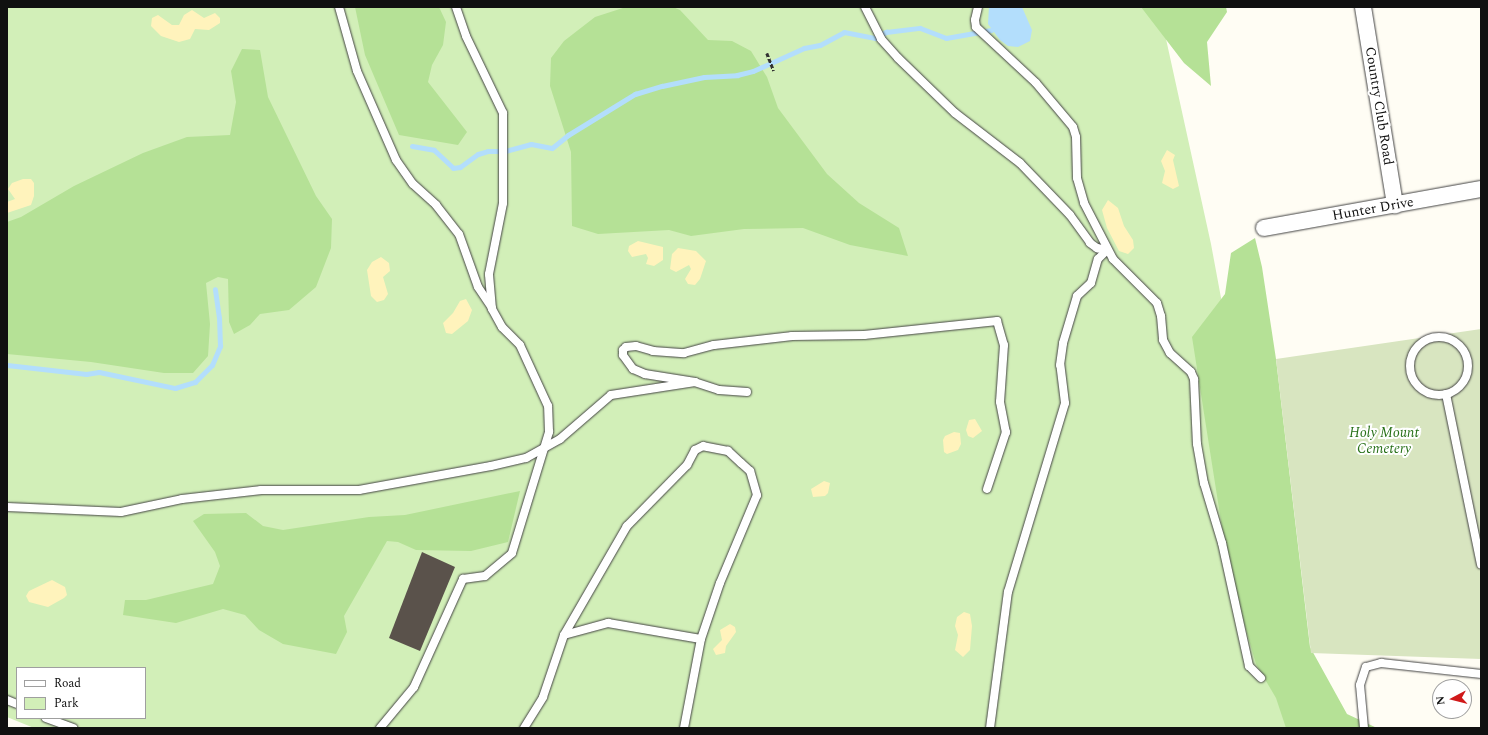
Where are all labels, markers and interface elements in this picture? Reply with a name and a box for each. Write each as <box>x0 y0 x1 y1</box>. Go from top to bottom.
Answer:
street label: Country Club Road <box>1361 46 1397 166</box>
street label: Hunter Drive <box>1331 194 1415 224</box>
park label: Holy Mount Cemetery <box>1349 425 1419 458</box>
legend <box>16 667 146 719</box>
text: Road <box>54 674 81 693</box>
north arrow <box>1432 679 1472 719</box>
text: Park <box>54 694 79 713</box>
text: N <box>1432 695 1450 706</box>

